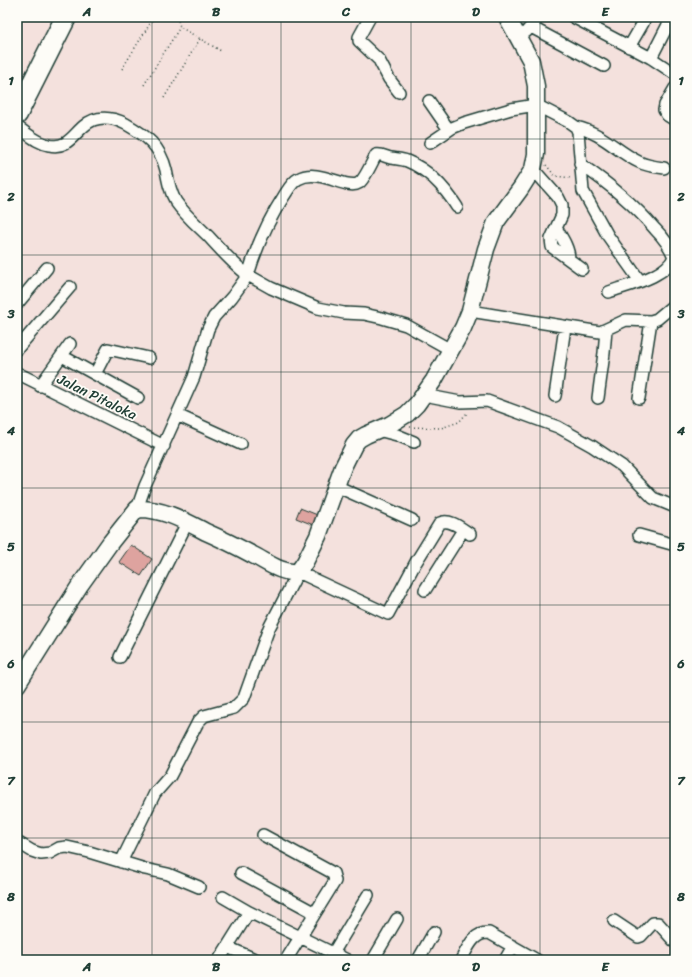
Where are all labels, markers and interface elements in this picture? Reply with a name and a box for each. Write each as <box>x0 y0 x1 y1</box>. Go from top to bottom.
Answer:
text: A <box>82 0 91 23</box>
text: B <box>212 0 221 23</box>
text: C <box>341 0 351 23</box>
text: D <box>472 0 480 23</box>
text: E <box>601 0 610 23</box>
text: 1 <box>8 69 14 92</box>
text: 1 <box>678 69 684 92</box>
text: 2 <box>6 185 15 208</box>
text: 2 <box>676 185 685 208</box>
text: 3 <box>6 302 15 325</box>
text: 3 <box>676 302 685 325</box>
street label: Jalan Pitaloka <box>52 366 141 427</box>
text: 4 <box>6 419 16 442</box>
text: 4 <box>676 419 686 442</box>
text: 5 <box>7 535 15 558</box>
text: 5 <box>677 535 685 558</box>
text: 6 <box>6 652 15 675</box>
text: 6 <box>676 652 685 675</box>
text: 7 <box>7 769 16 792</box>
text: 7 <box>677 769 686 792</box>
text: 8 <box>6 885 15 908</box>
text: 8 <box>676 885 685 908</box>
text: A <box>82 955 91 977</box>
text: B <box>212 955 221 977</box>
text: C <box>341 955 351 977</box>
text: D <box>472 955 480 977</box>
text: E <box>601 955 610 977</box>

